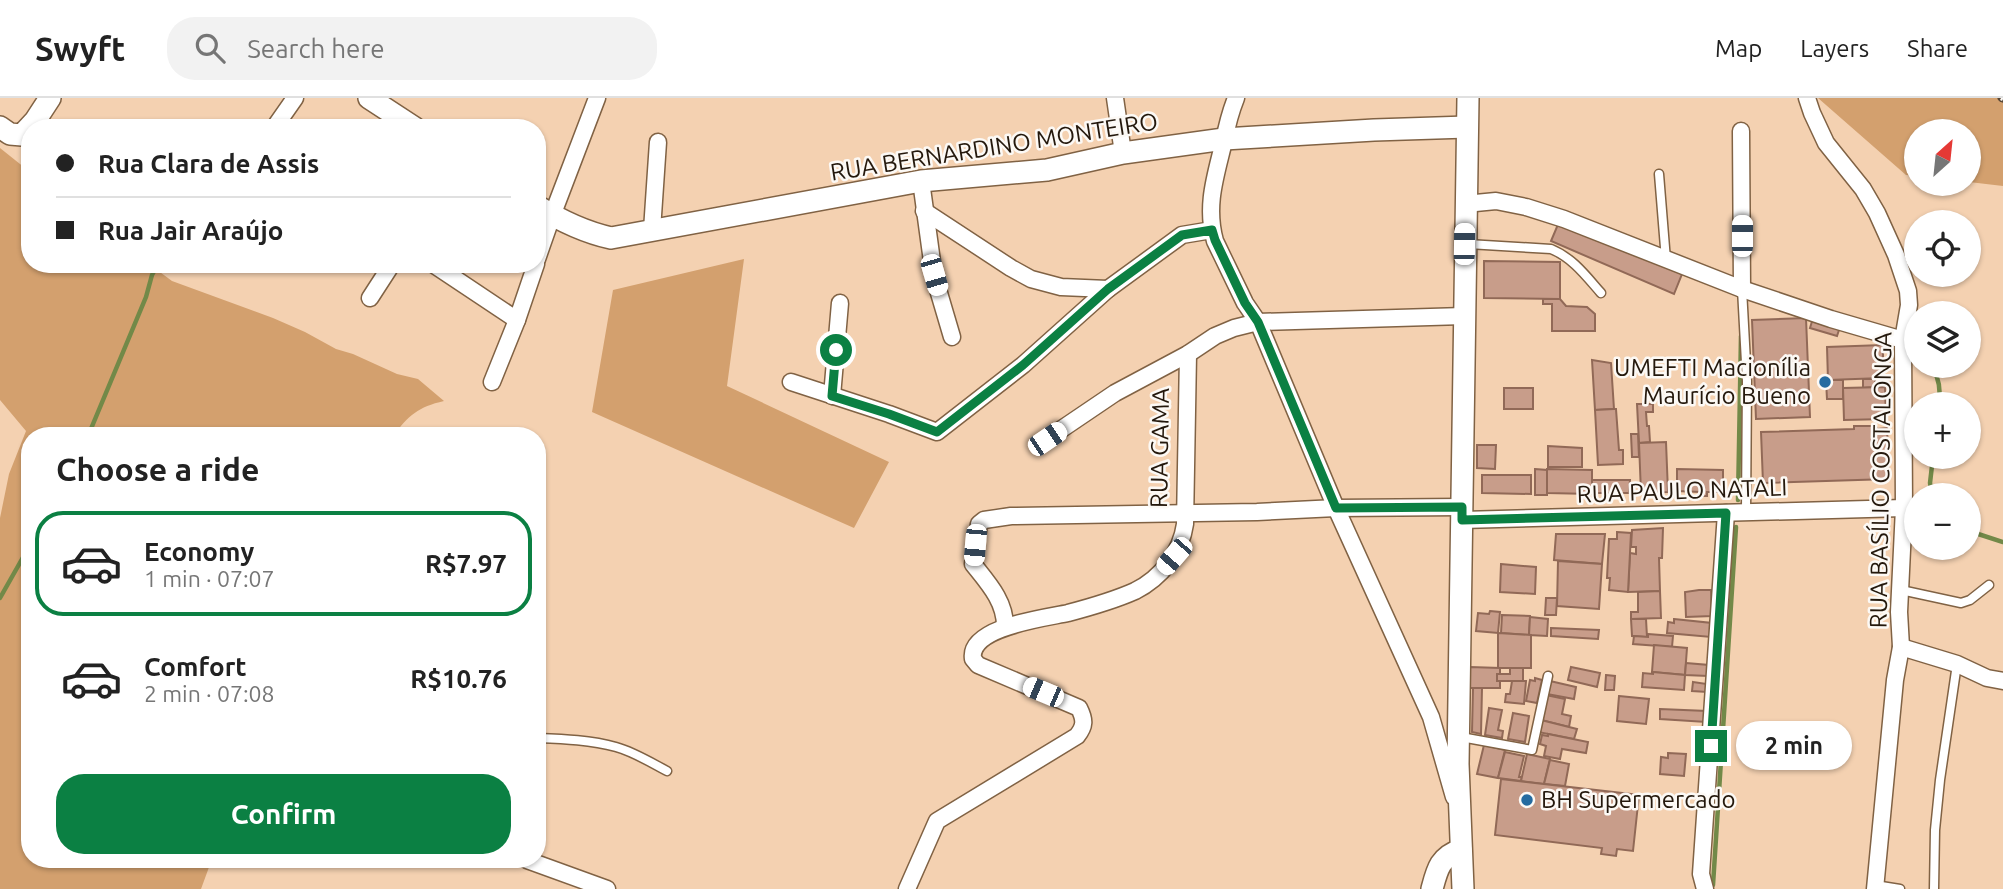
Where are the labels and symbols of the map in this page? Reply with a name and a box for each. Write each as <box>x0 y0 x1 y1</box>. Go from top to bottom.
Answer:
street label: RUA BERNARDINO MONTEIRO <box>828 107 1160 186</box>
north arrow <box>1904 119 1981 196</box>
car <box>1732 215 1753 257</box>
car <box>1454 223 1475 265</box>
car <box>919 252 950 298</box>
street label: RUA BASÍLIO COSTALONGA <box>1863 331 1897 629</box>
route start <box>820 334 852 366</box>
place label: UMEFTI Macionília Maurício Bueno <box>1614 354 1811 409</box>
marker: UMEFTI Macionília Maurício Bueno <box>1817 374 1833 390</box>
street label: RUA GAMA <box>1145 387 1174 508</box>
car <box>1024 419 1071 459</box>
street label: RUA PAULO NATALI <box>1576 473 1788 508</box>
car <box>963 523 988 567</box>
car <box>1153 533 1196 579</box>
car <box>1020 674 1067 710</box>
callout: 2 min <box>1736 722 1851 770</box>
route end <box>1695 730 1727 762</box>
place label: BH Supermercado <box>1541 786 1736 813</box>
marker: BH Supermercado <box>1519 792 1535 808</box>

